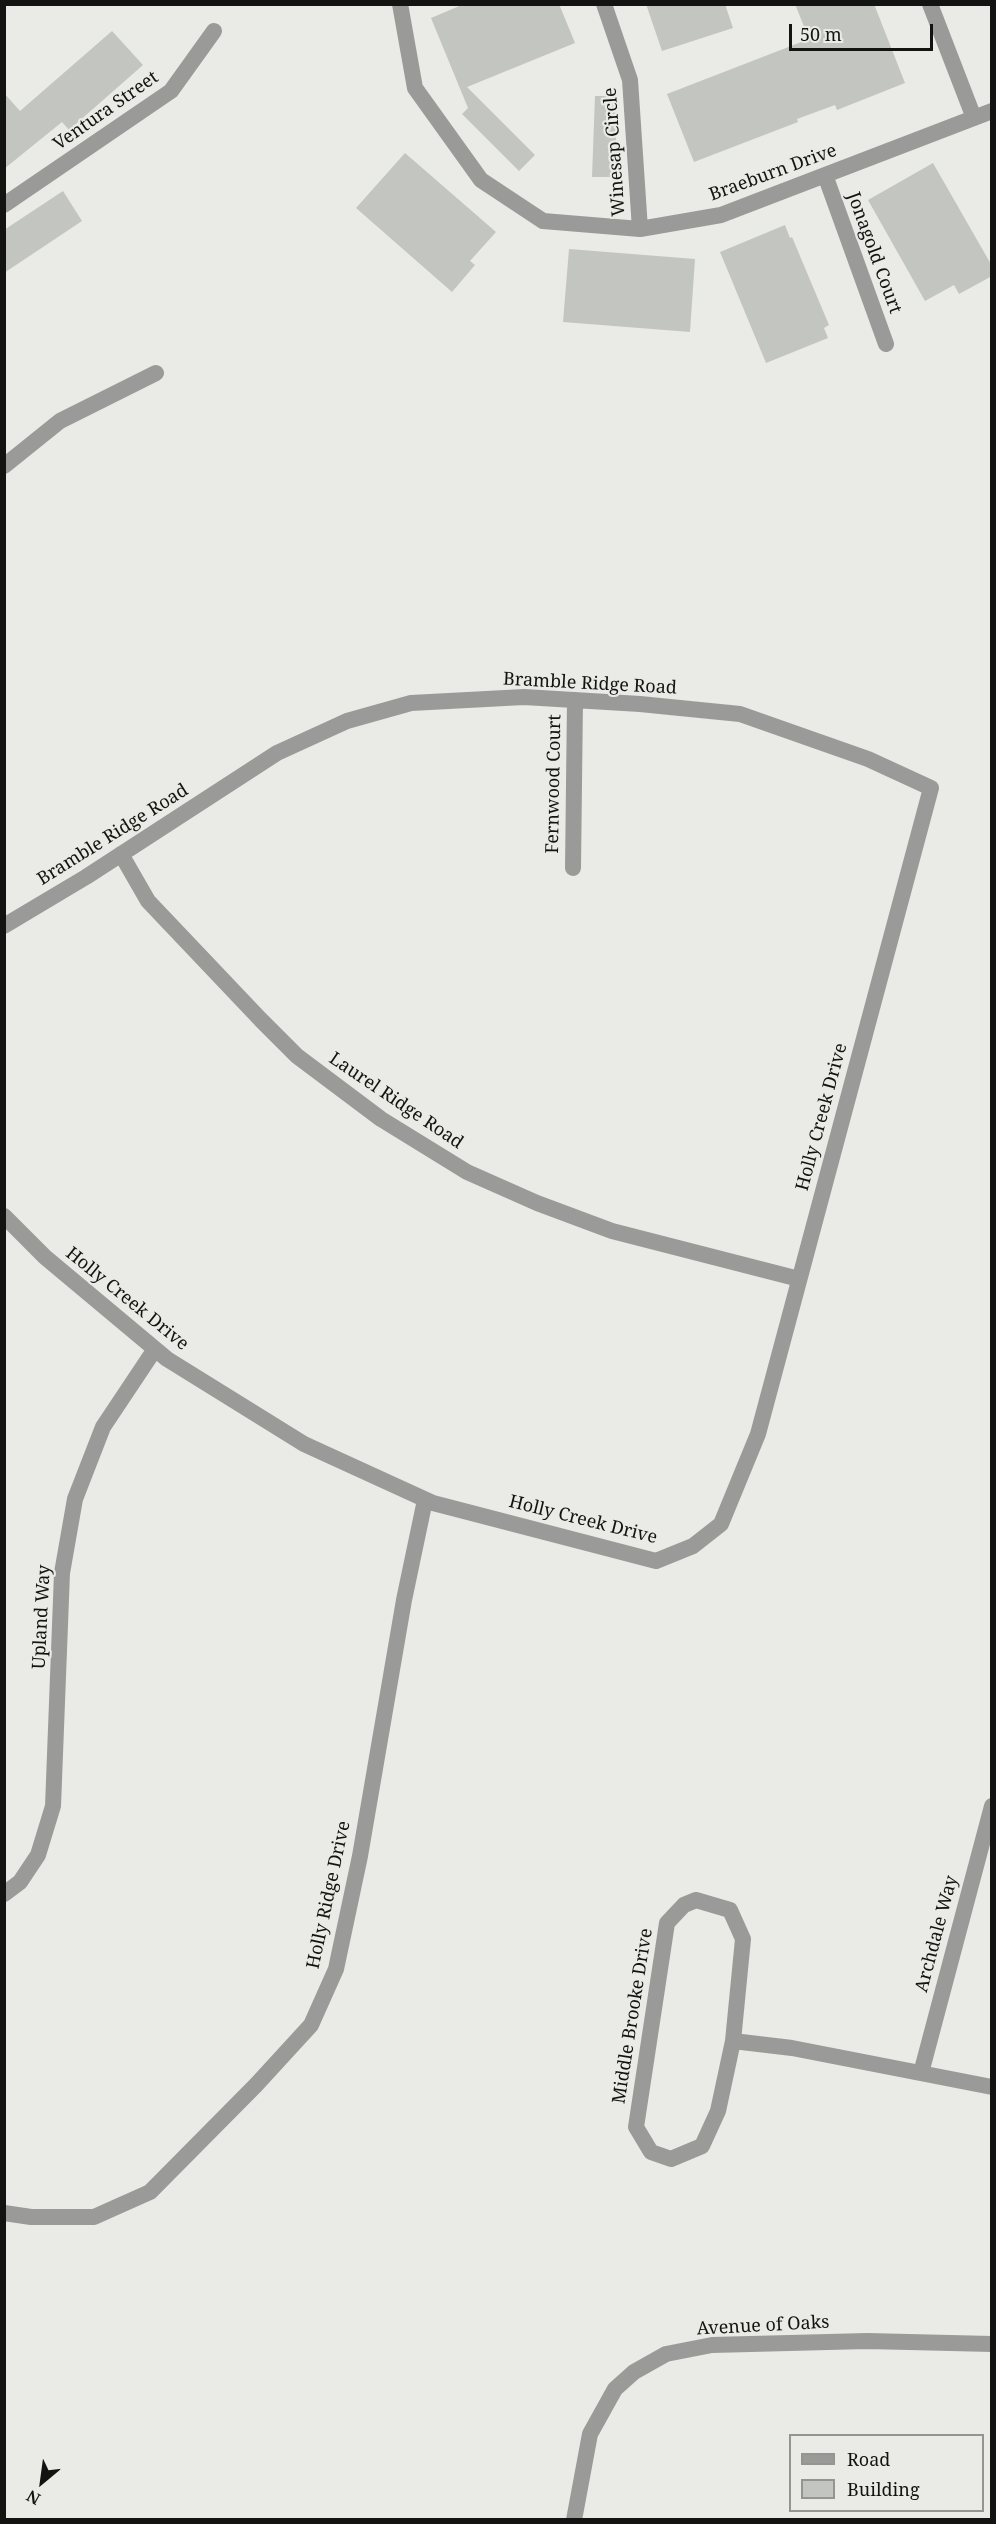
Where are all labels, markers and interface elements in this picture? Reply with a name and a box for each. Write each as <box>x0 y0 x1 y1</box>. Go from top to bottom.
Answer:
scale bar <box>792 12 936 50</box>
text: 50 m <box>800 22 842 46</box>
street label: Ventura Street <box>49 67 163 155</box>
street label: Winesap Circle <box>600 87 630 217</box>
street label: Braeburn Drive <box>706 140 840 206</box>
street label: Jonagold Court <box>842 189 906 317</box>
street label: Bramble Ridge Road <box>503 669 677 699</box>
street label: Fernwood Court <box>542 714 566 854</box>
street label: Bramble Ridge Road <box>34 780 192 890</box>
street label: Holly Creek Drive <box>792 1041 852 1193</box>
street label: Laurel Ridge Road <box>325 1048 467 1154</box>
street label: Holly Creek Drive <box>61 1243 193 1355</box>
street label: Holly Creek Drive <box>507 1491 659 1549</box>
street label: Upland Way <box>28 1564 56 1670</box>
street label: Holly Ridge Drive <box>303 1819 355 1971</box>
street label: Archdale Way <box>911 1873 963 1995</box>
street label: Middle Brooke Drive <box>608 1927 658 2105</box>
street label: Avenue of Oaks <box>696 2312 830 2340</box>
legend <box>789 2434 984 2512</box>
text: Road <box>847 2447 890 2471</box>
north arrow <box>12 2452 72 2512</box>
text: Building <box>847 2477 920 2501</box>
text: N <box>22 2485 44 2510</box>

